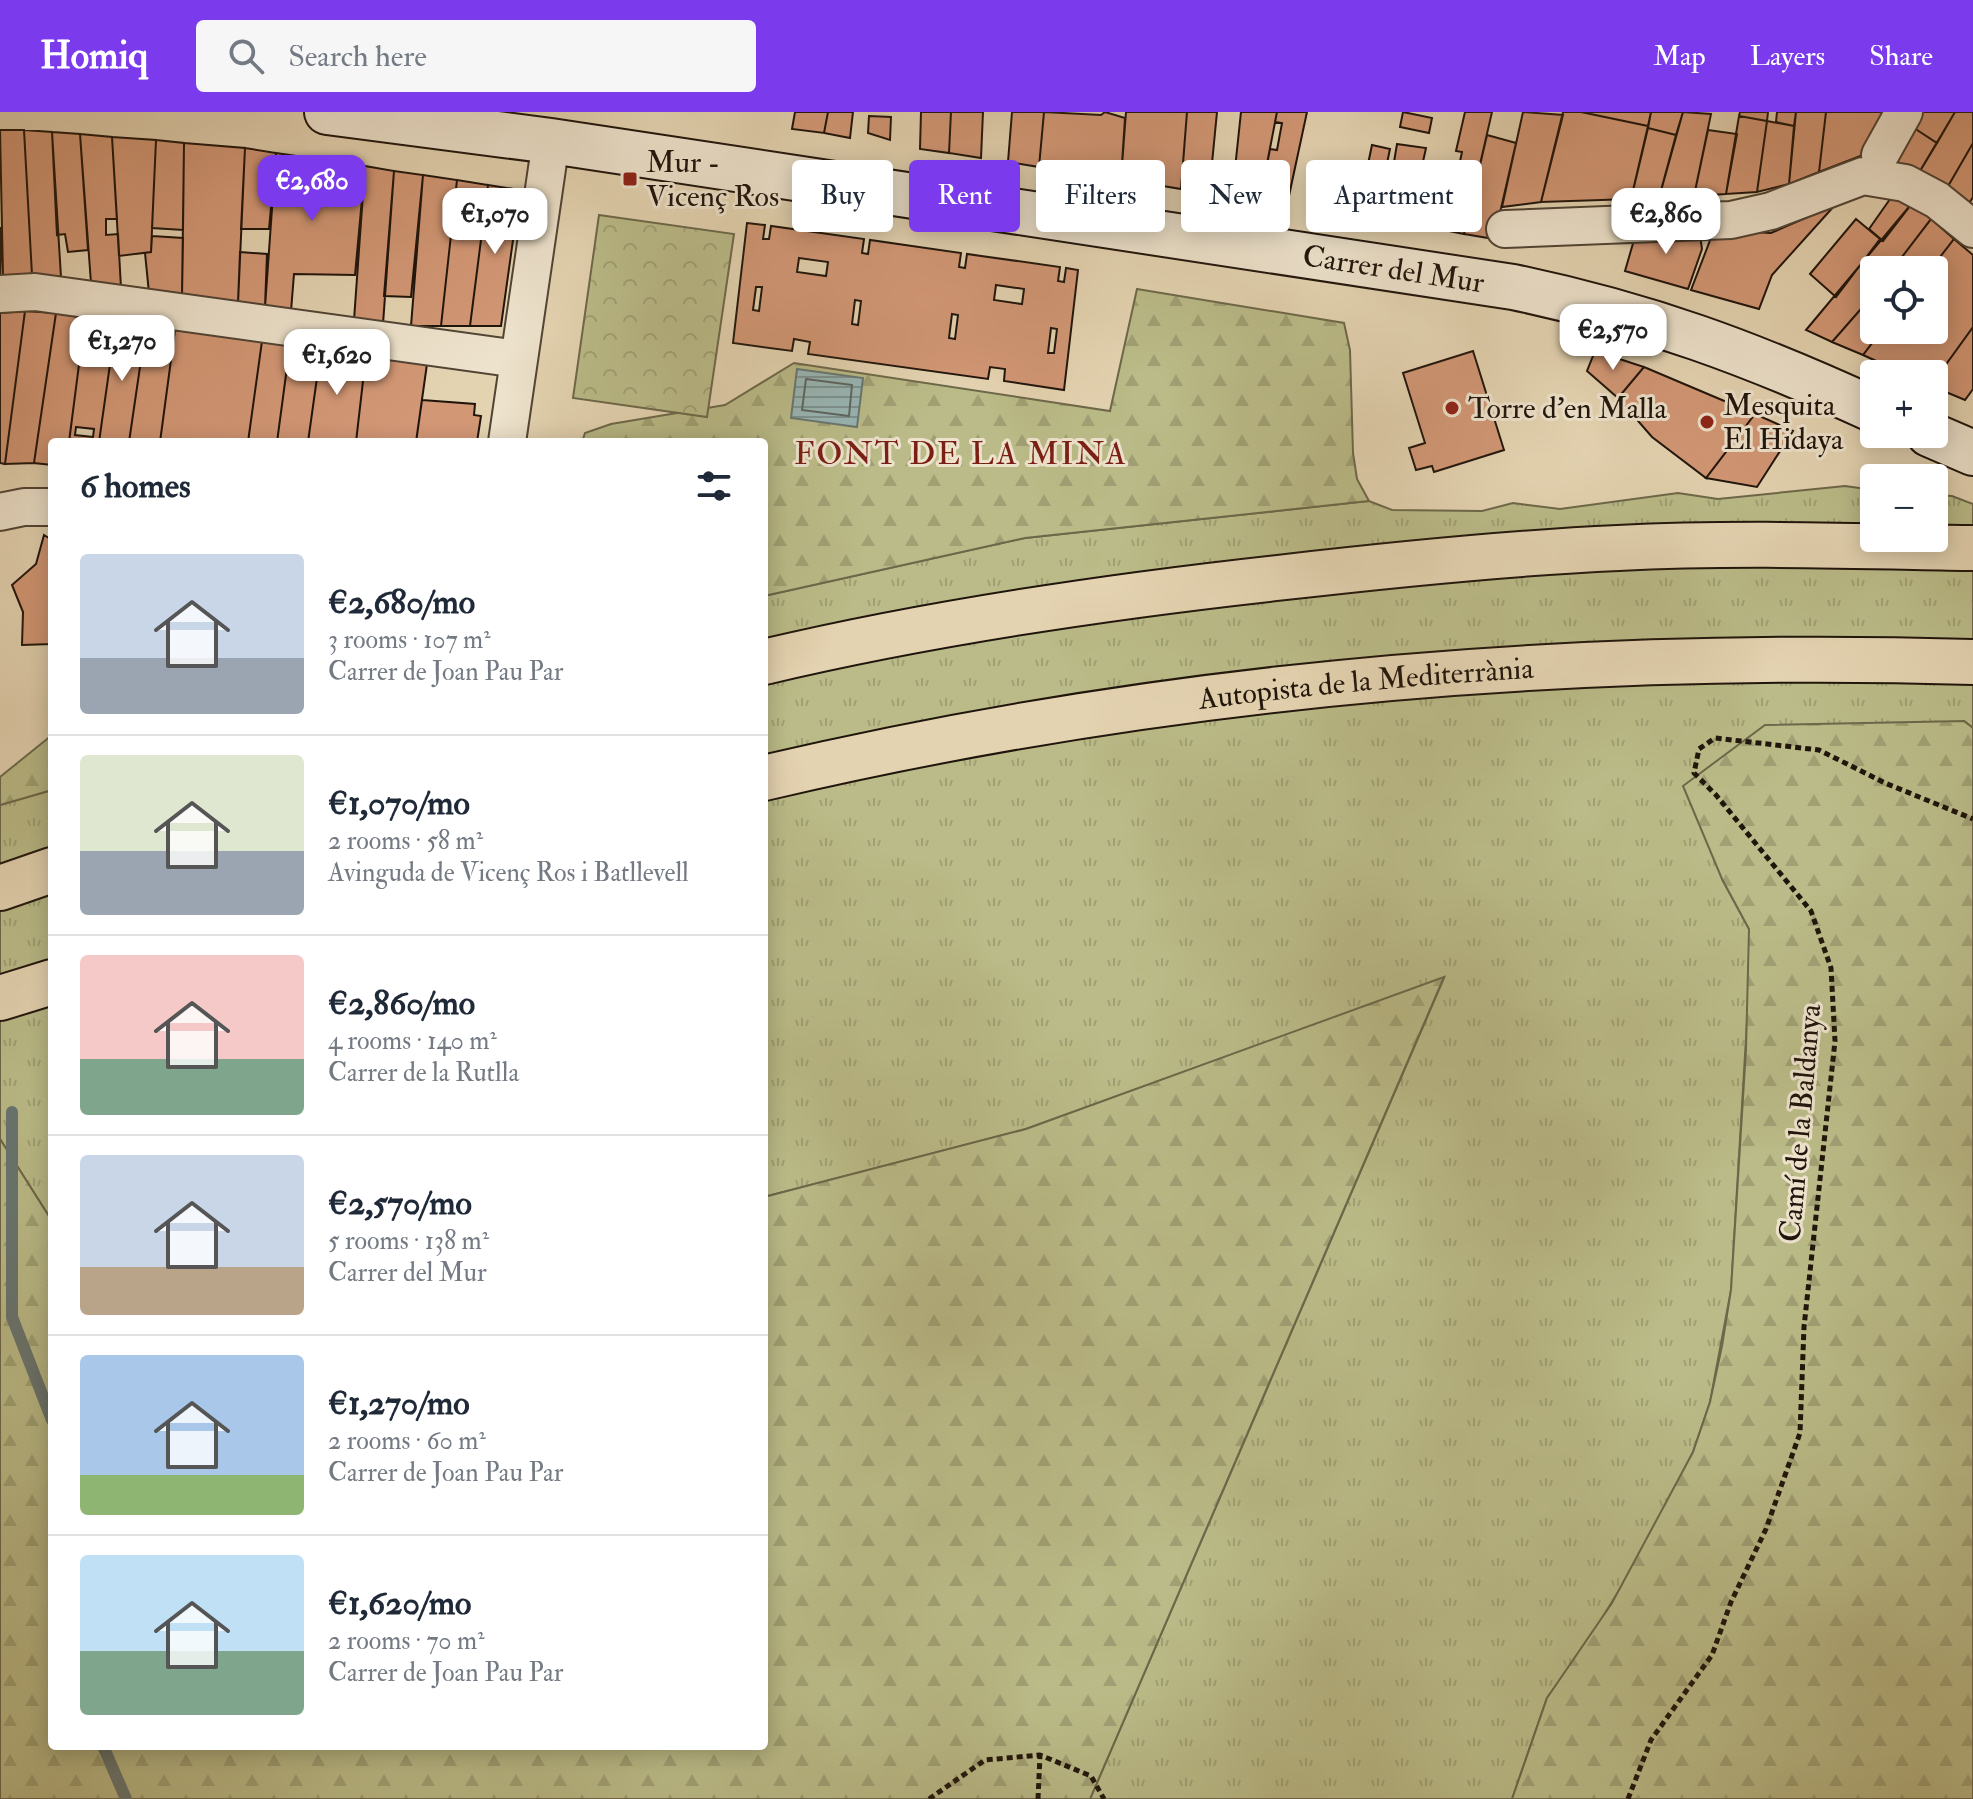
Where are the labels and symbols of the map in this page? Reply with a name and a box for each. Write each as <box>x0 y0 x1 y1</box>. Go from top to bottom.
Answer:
place label: Mur - Vicenç Ros <box>646 144 779 215</box>
pin: €2,680 <box>247 155 377 223</box>
marker: Mur - Vicenç Ros <box>621 170 639 188</box>
pin: €1,070 <box>430 188 560 256</box>
pin: €2,860 <box>1601 188 1731 256</box>
street label: Carrer del Mur <box>1300 237 1487 301</box>
pin: €2,570 <box>1548 304 1678 372</box>
pin: €1,270 <box>57 315 187 383</box>
pin: €1,620 <box>272 329 402 397</box>
place label: Mesquita El Hidaya <box>1723 387 1844 458</box>
place label: Torre d'en Malla <box>1468 390 1668 427</box>
marker: Torre d'en Malla <box>1443 399 1461 417</box>
marker: Mesquita El Hidaya <box>1698 413 1716 431</box>
district label: FONT DE LA MINA <box>794 434 1128 474</box>
street label: Autopista de la Mediterrània <box>1195 650 1535 718</box>
street label: Camí de la Baldanya <box>1772 1002 1829 1244</box>

